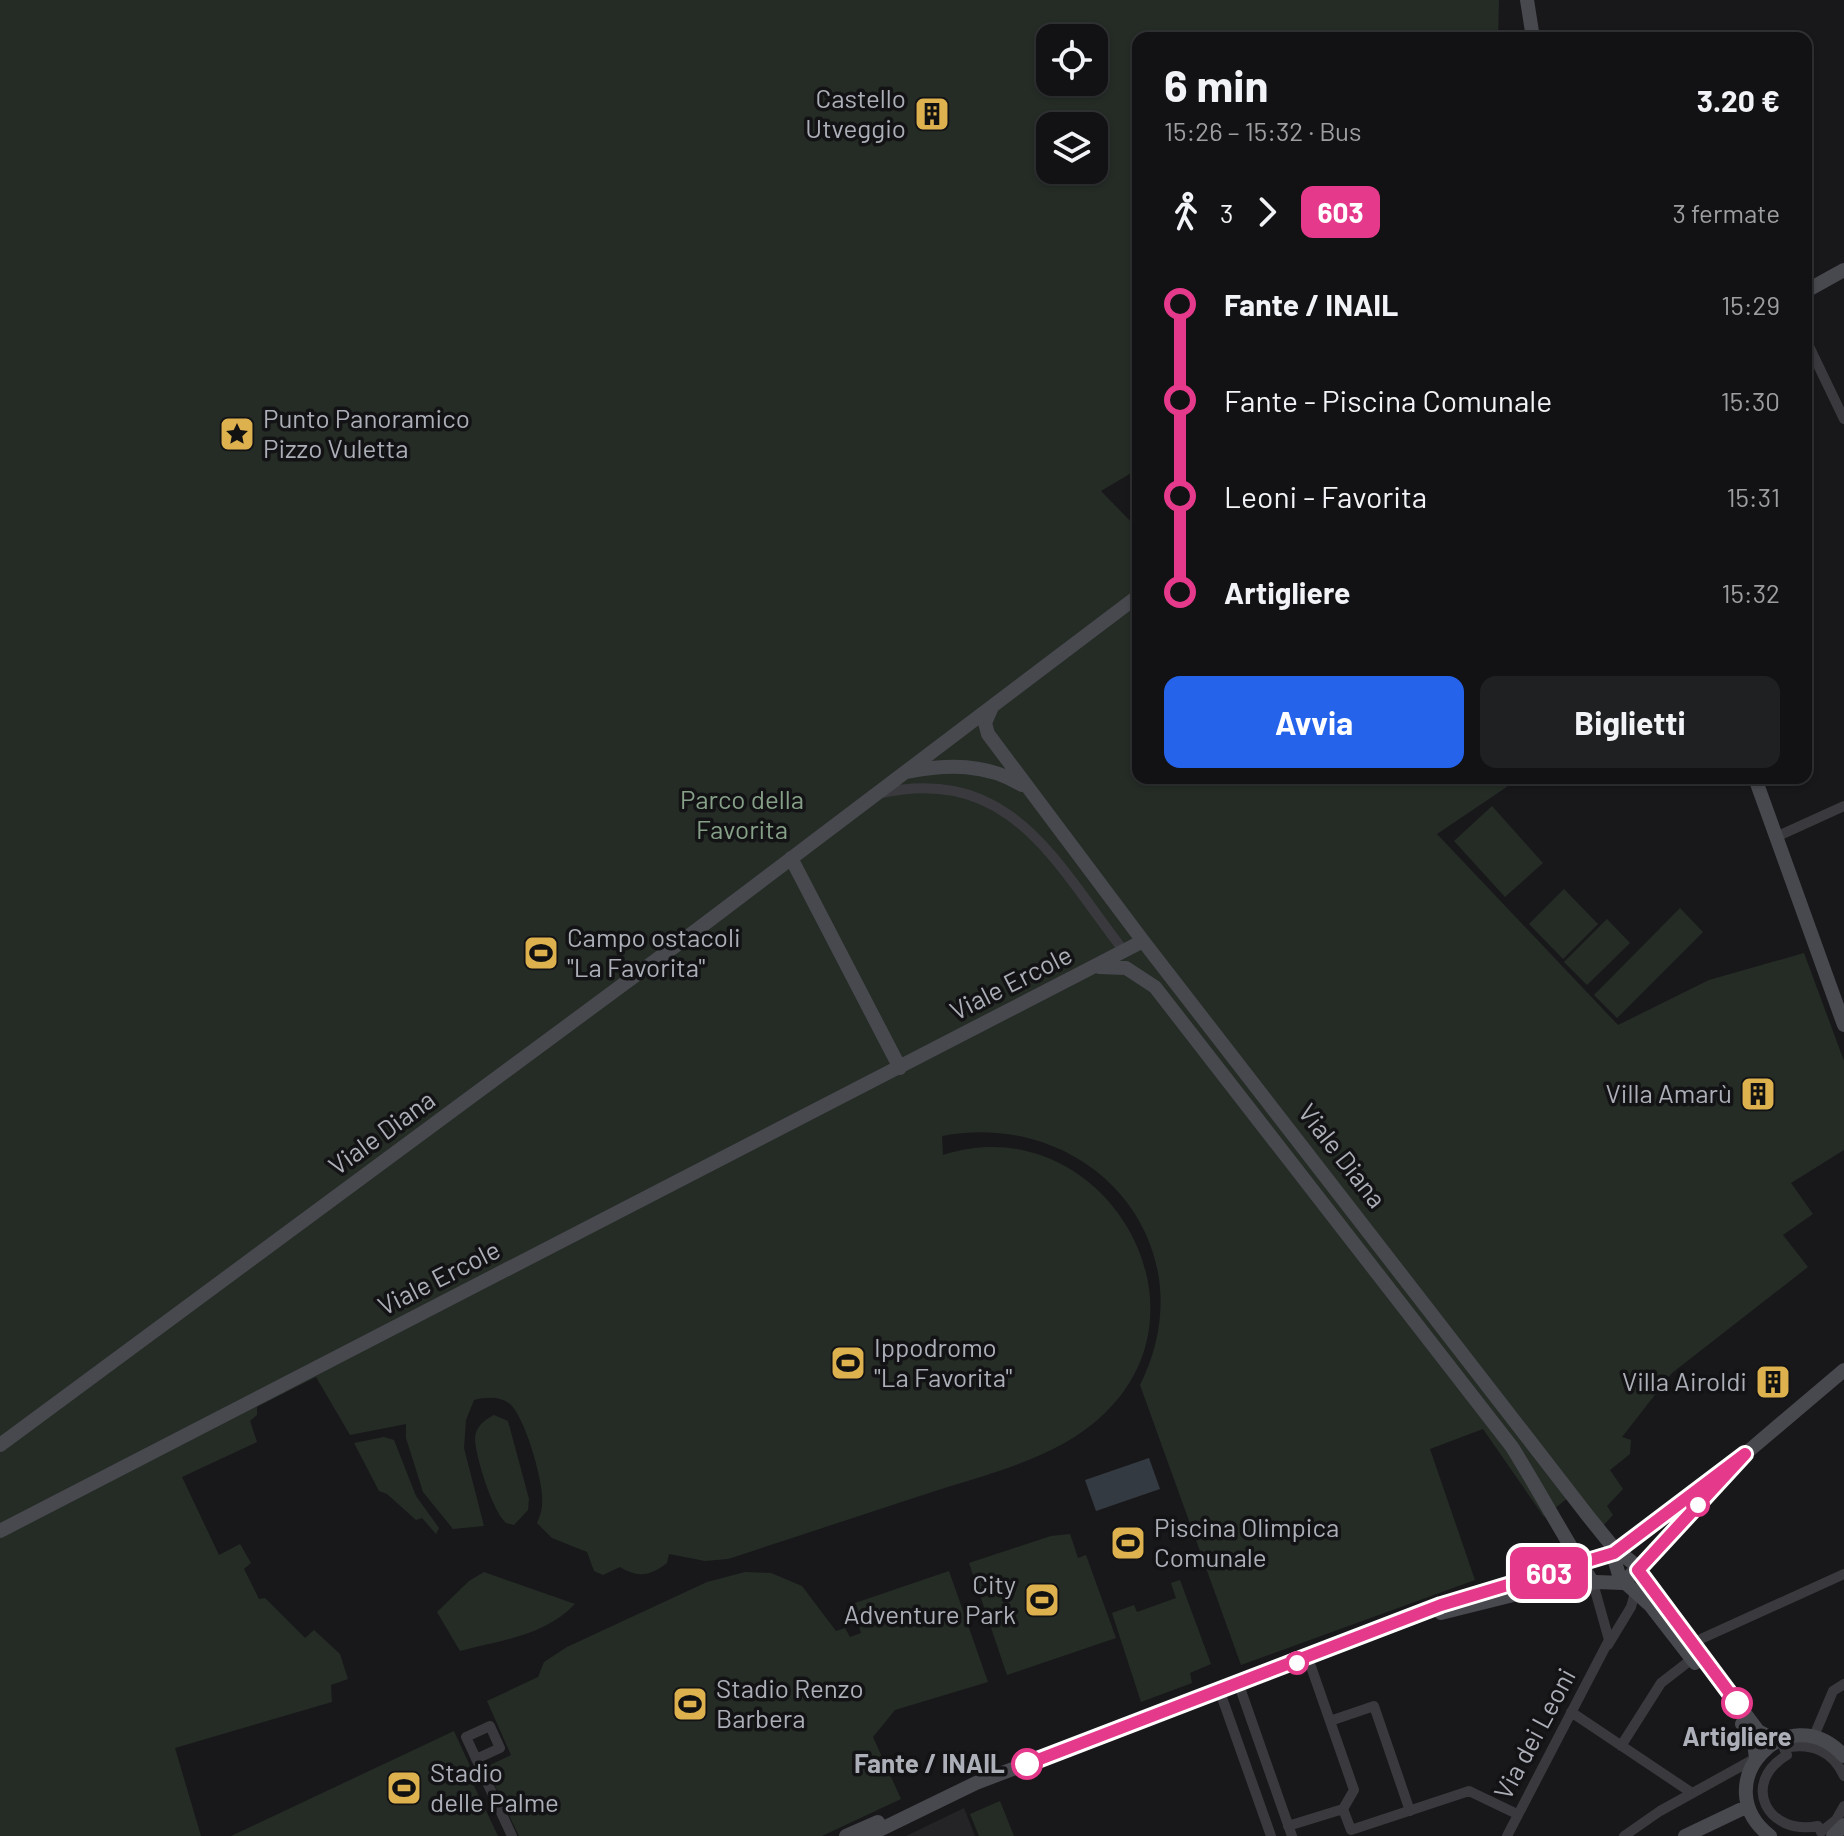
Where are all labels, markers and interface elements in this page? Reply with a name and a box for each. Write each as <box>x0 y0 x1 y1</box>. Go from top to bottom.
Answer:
map controls <box>1036 24 1108 184</box>
button: locate <box>1036 24 1108 96</box>
text: 6 min <box>1164 58 1268 111</box>
place label: Castello Utveggio <box>805 82 906 143</box>
text: 3.20 € <box>1697 82 1780 118</box>
building icon: Castello Utveggio <box>913 95 951 133</box>
button: layers <box>1036 112 1108 184</box>
text: 15:26 – 15:32 · Bus <box>1164 115 1362 146</box>
icon: walk <box>1164 190 1208 234</box>
icon: forward <box>1245 190 1289 234</box>
text: 603 <box>1317 195 1364 229</box>
text: 3 <box>1220 197 1233 228</box>
text: 3 fermate <box>1672 197 1780 228</box>
text: Fante / INAIL <box>1224 286 1398 322</box>
text: 15:29 <box>1721 289 1780 320</box>
text: Fante - Piscina Comunale <box>1224 382 1552 418</box>
text: 15:30 <box>1721 385 1780 416</box>
place label: Punto Panoramico Pizzo Vuletta <box>263 402 470 463</box>
place icon: Punto Panoramico Pizzo Vuletta <box>218 415 256 453</box>
text: Leoni - Favorita <box>1224 478 1427 514</box>
text: 15:31 <box>1726 481 1780 512</box>
text: Artigliere <box>1224 574 1350 610</box>
text: 15:32 <box>1721 577 1780 608</box>
button: Avvia <box>1164 676 1464 768</box>
button: Biglietti <box>1480 676 1780 768</box>
park label: Parco della Favorita <box>680 783 804 844</box>
place label: Campo ostacoli "La Favorita" <box>567 921 741 982</box>
sports icon: Campo ostacoli "La Favorita" <box>522 934 560 972</box>
street label: Viale Ercole <box>944 938 1077 1026</box>
building icon: Villa Amarù <box>1739 1075 1777 1113</box>
place label: Villa Amarù <box>1606 1077 1732 1108</box>
street label: Viale Diana <box>322 1083 440 1181</box>
street label: Viale Diana <box>1293 1097 1393 1213</box>
street label: Viale Ercole <box>372 1233 505 1321</box>
place label: Ippodromo "La Favorita" <box>874 1331 1012 1392</box>
sports icon: Ippodromo "La Favorita" <box>829 1344 867 1382</box>
building icon: Villa Airoldi <box>1754 1363 1792 1401</box>
place label: Villa Airoldi <box>1622 1365 1747 1396</box>
unlabelled marker <box>1687 1494 1709 1516</box>
place label: Piscina Olimpica Comunale <box>1154 1511 1339 1572</box>
sports icon: Piscina Olimpica Comunale <box>1109 1524 1147 1562</box>
line badge: 603 <box>1503 1547 1595 1599</box>
text: 603 <box>1526 1556 1572 1590</box>
place label: City Adventure Park <box>844 1568 1016 1629</box>
sports icon: City Adventure Park <box>1023 1581 1061 1619</box>
unlabelled marker <box>1286 1652 1308 1674</box>
street label: Via dei Leoni <box>1486 1663 1581 1804</box>
place label: Stadio Renzo Barbera <box>716 1672 864 1733</box>
sports icon: Stadio Renzo Barbera <box>671 1685 709 1723</box>
marker: Artigliere <box>1722 1688 1752 1718</box>
place label: Artigliere <box>1682 1720 1792 1751</box>
place label: Fante / INAIL <box>854 1747 1005 1778</box>
marker: Fante / INAIL <box>1012 1749 1042 1779</box>
place label: Stadio delle Palme <box>430 1756 559 1817</box>
sports icon: Stadio delle Palme <box>385 1769 423 1807</box>

